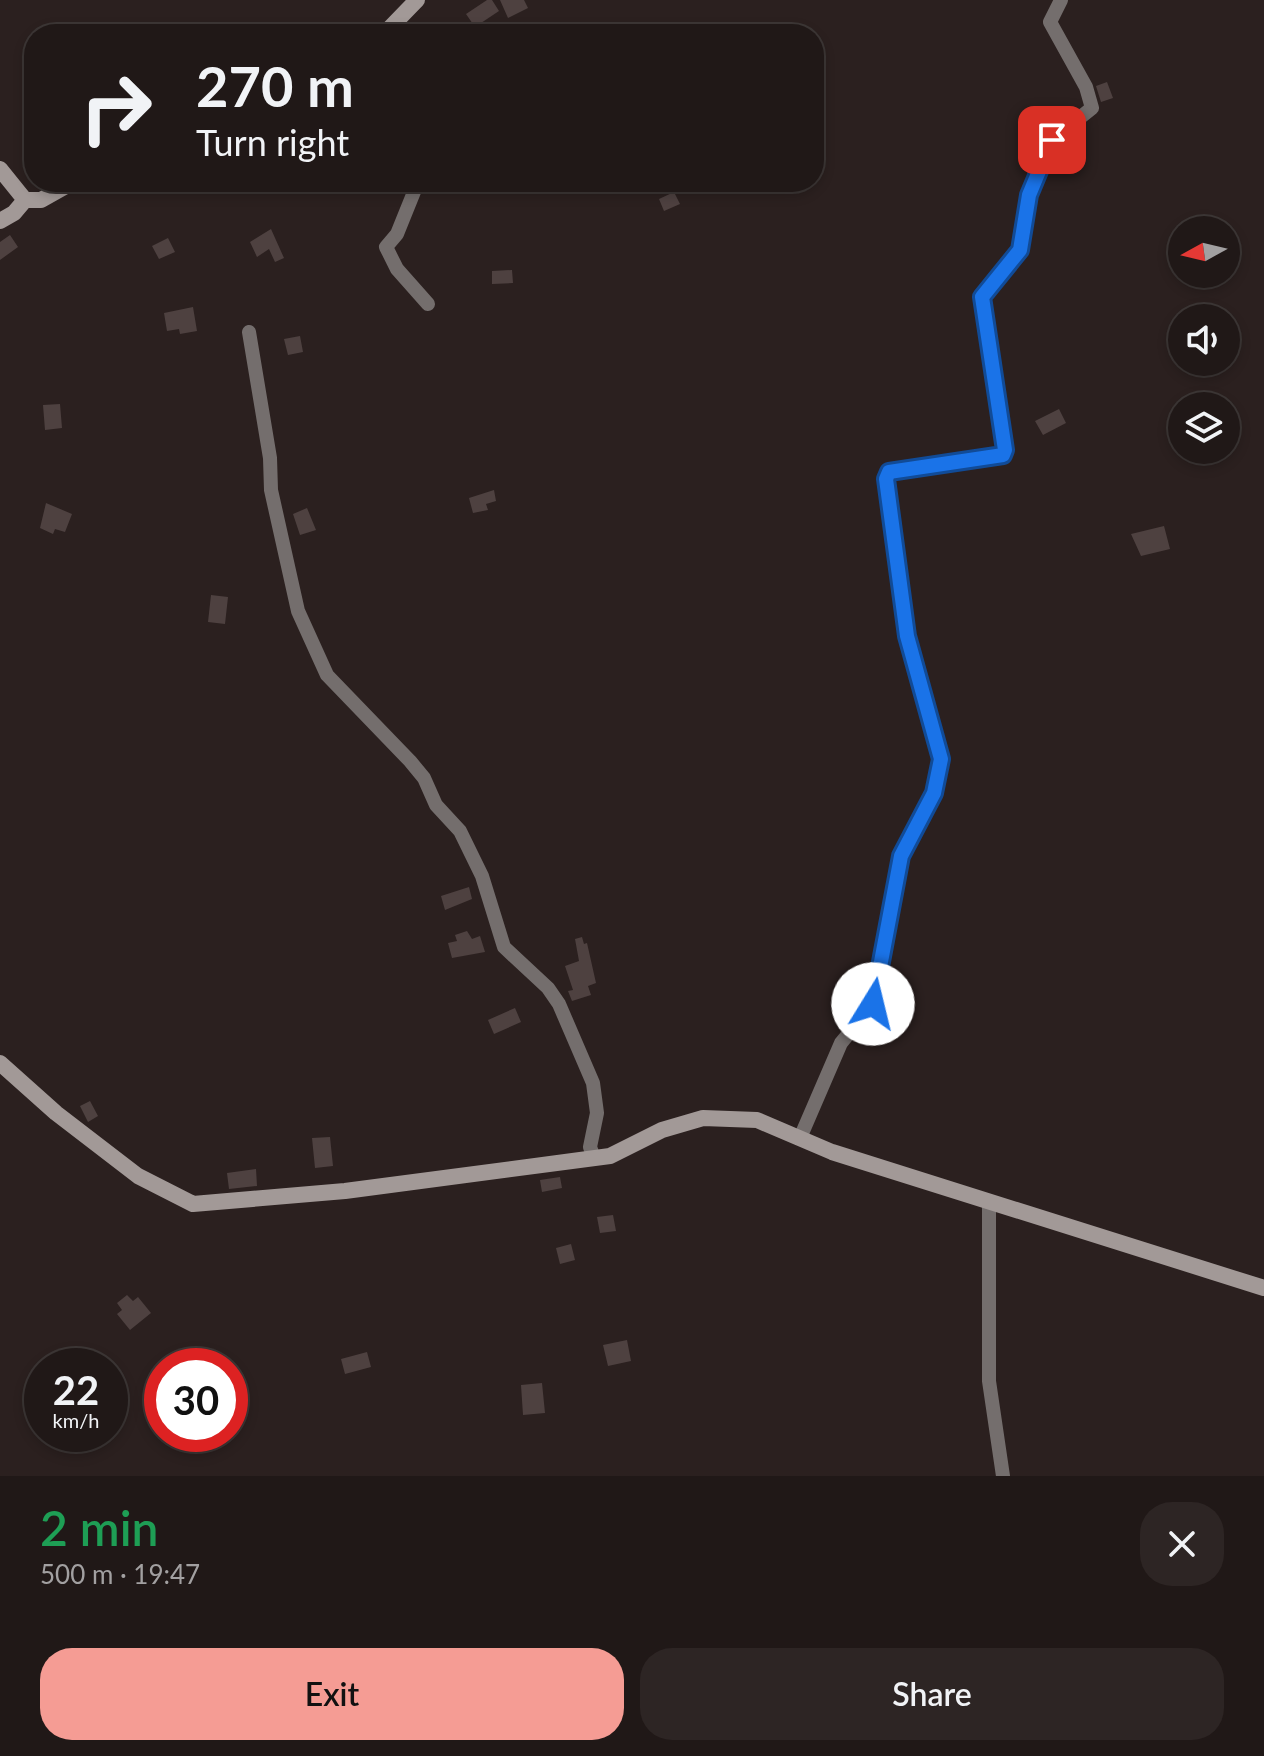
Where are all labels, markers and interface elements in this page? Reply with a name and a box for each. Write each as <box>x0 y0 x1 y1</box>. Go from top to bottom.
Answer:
text: 270 m <box>196 52 354 119</box>
icon: right <box>64 56 168 160</box>
pin <box>1018 106 1086 174</box>
icon: arrive <box>1030 118 1074 162</box>
text: Turn right <box>196 120 349 164</box>
north arrow <box>1168 216 1240 288</box>
map controls <box>1168 216 1240 464</box>
button: sound <box>1168 304 1240 376</box>
button: layers <box>1168 392 1240 464</box>
position arrow <box>831 962 915 1046</box>
speed limit sign: 30 <box>144 1348 248 1452</box>
text: 22 <box>53 1366 99 1414</box>
text: km/h <box>53 1408 99 1432</box>
text: 2 min <box>40 1499 158 1556</box>
button: close <box>1140 1502 1224 1586</box>
text: 500 m · 19:47 <box>40 1558 200 1590</box>
button: Exit <box>40 1648 624 1740</box>
button: Share <box>640 1648 1224 1740</box>

